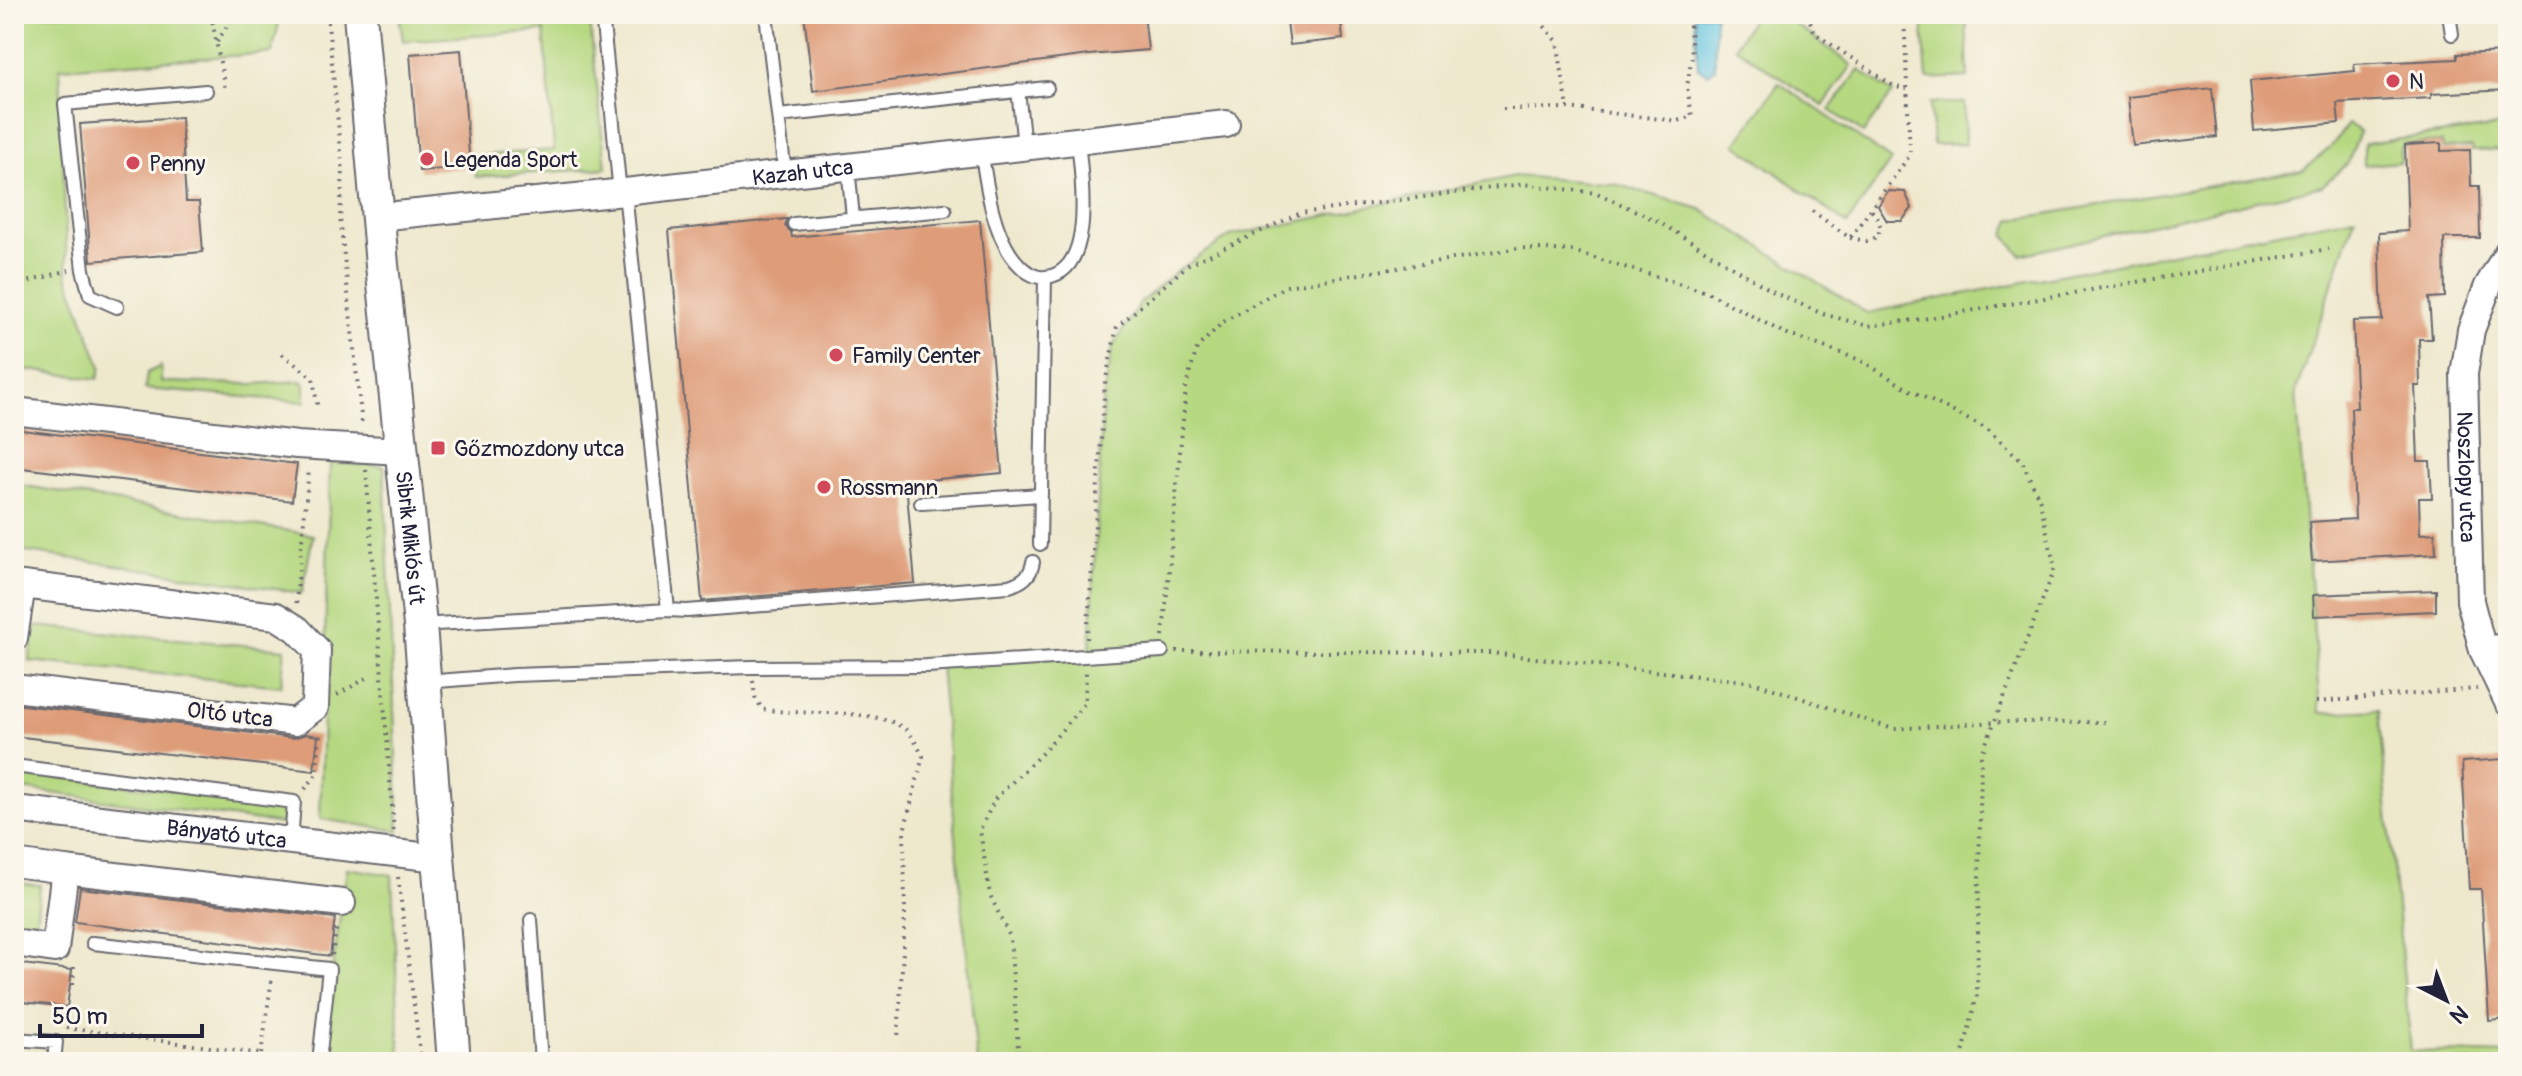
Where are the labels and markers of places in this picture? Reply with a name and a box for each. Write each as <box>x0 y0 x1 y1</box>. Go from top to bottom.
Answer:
place label: N <box>2409 68 2424 96</box>
marker: N <box>2384 72 2402 90</box>
place label: Legenda Sport <box>443 146 578 174</box>
place label: Penny <box>149 150 205 178</box>
marker: Legenda Sport <box>418 150 436 168</box>
marker: Penny <box>124 154 142 172</box>
place label: Family Center <box>852 342 981 370</box>
marker: Family Center <box>827 346 845 364</box>
place label: Gőzmozdony utca <box>454 435 624 463</box>
marker: Gőzmozdony utca <box>429 439 447 457</box>
place label: Rossmann <box>840 474 938 502</box>
marker: Rossmann <box>815 478 833 496</box>

